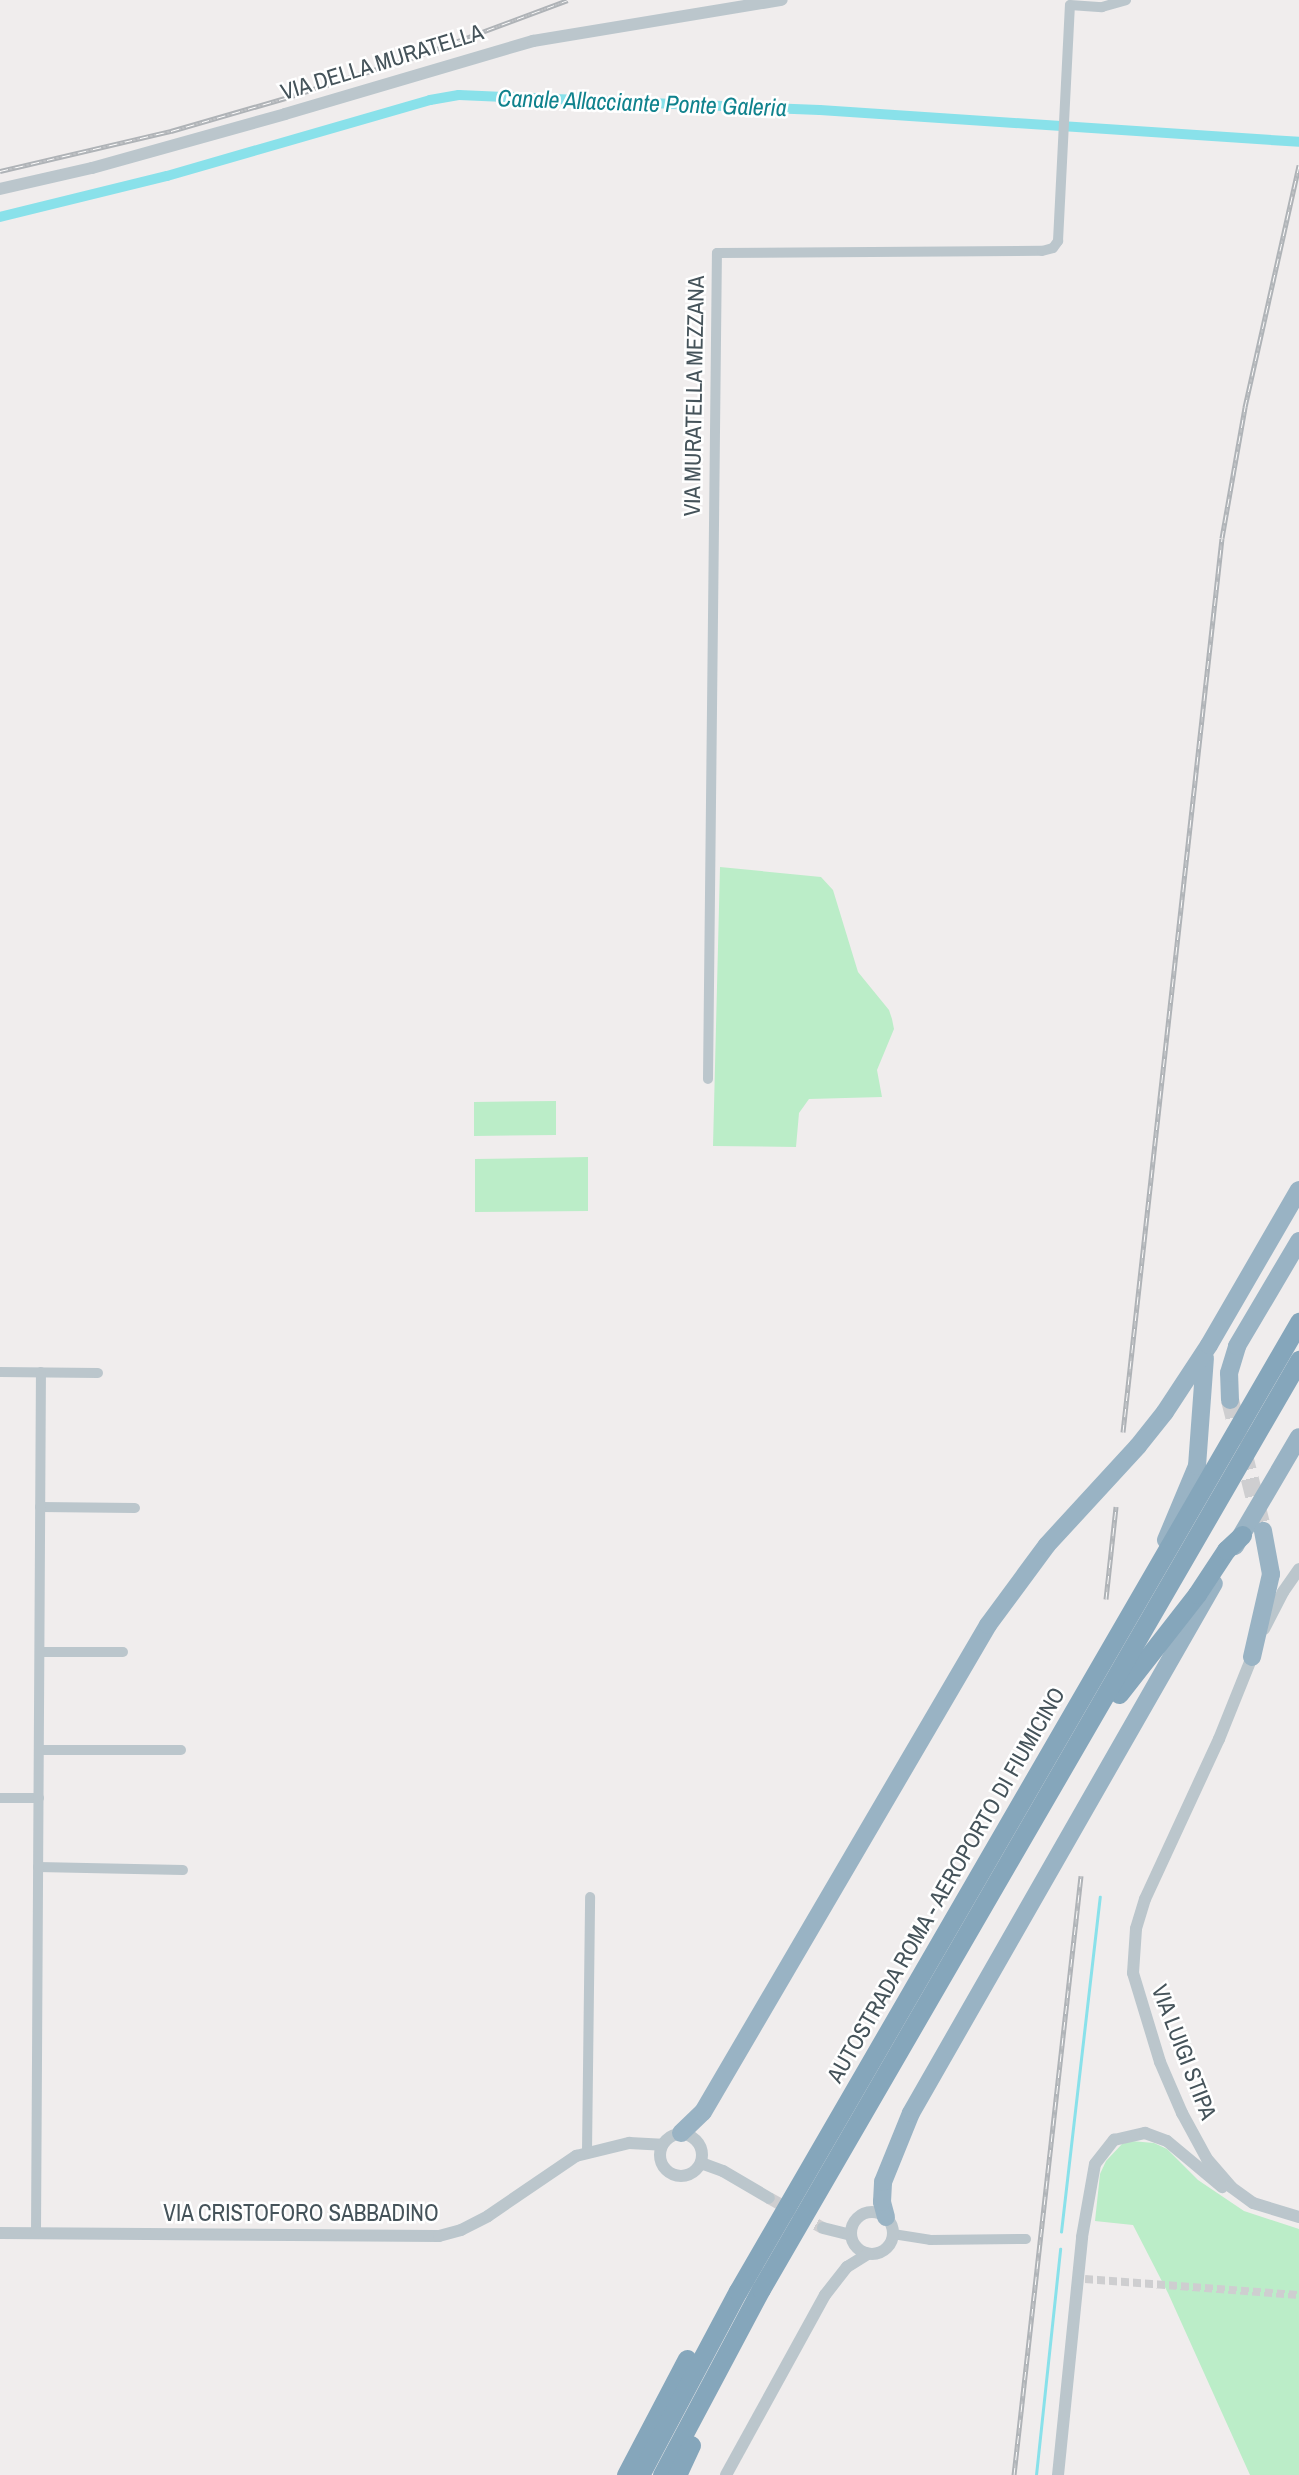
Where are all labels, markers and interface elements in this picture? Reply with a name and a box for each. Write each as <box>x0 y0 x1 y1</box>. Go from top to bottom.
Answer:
street label: VIA DELLA MURATELLA <box>276 18 488 106</box>
water label: Canale Allacciante Ponte Galeria <box>496 84 788 122</box>
street label: VIA MURATELLA MEZZANA <box>678 274 710 518</box>
street label: AUTOSTRADA ROMA - AEROPORTO DI FIUMICINO <box>820 1681 1072 2089</box>
street label: VIA LUIGI STIPA <box>1145 1980 1223 2124</box>
street label: VIA CRISTOFORO SABBADINO <box>163 2199 439 2227</box>

